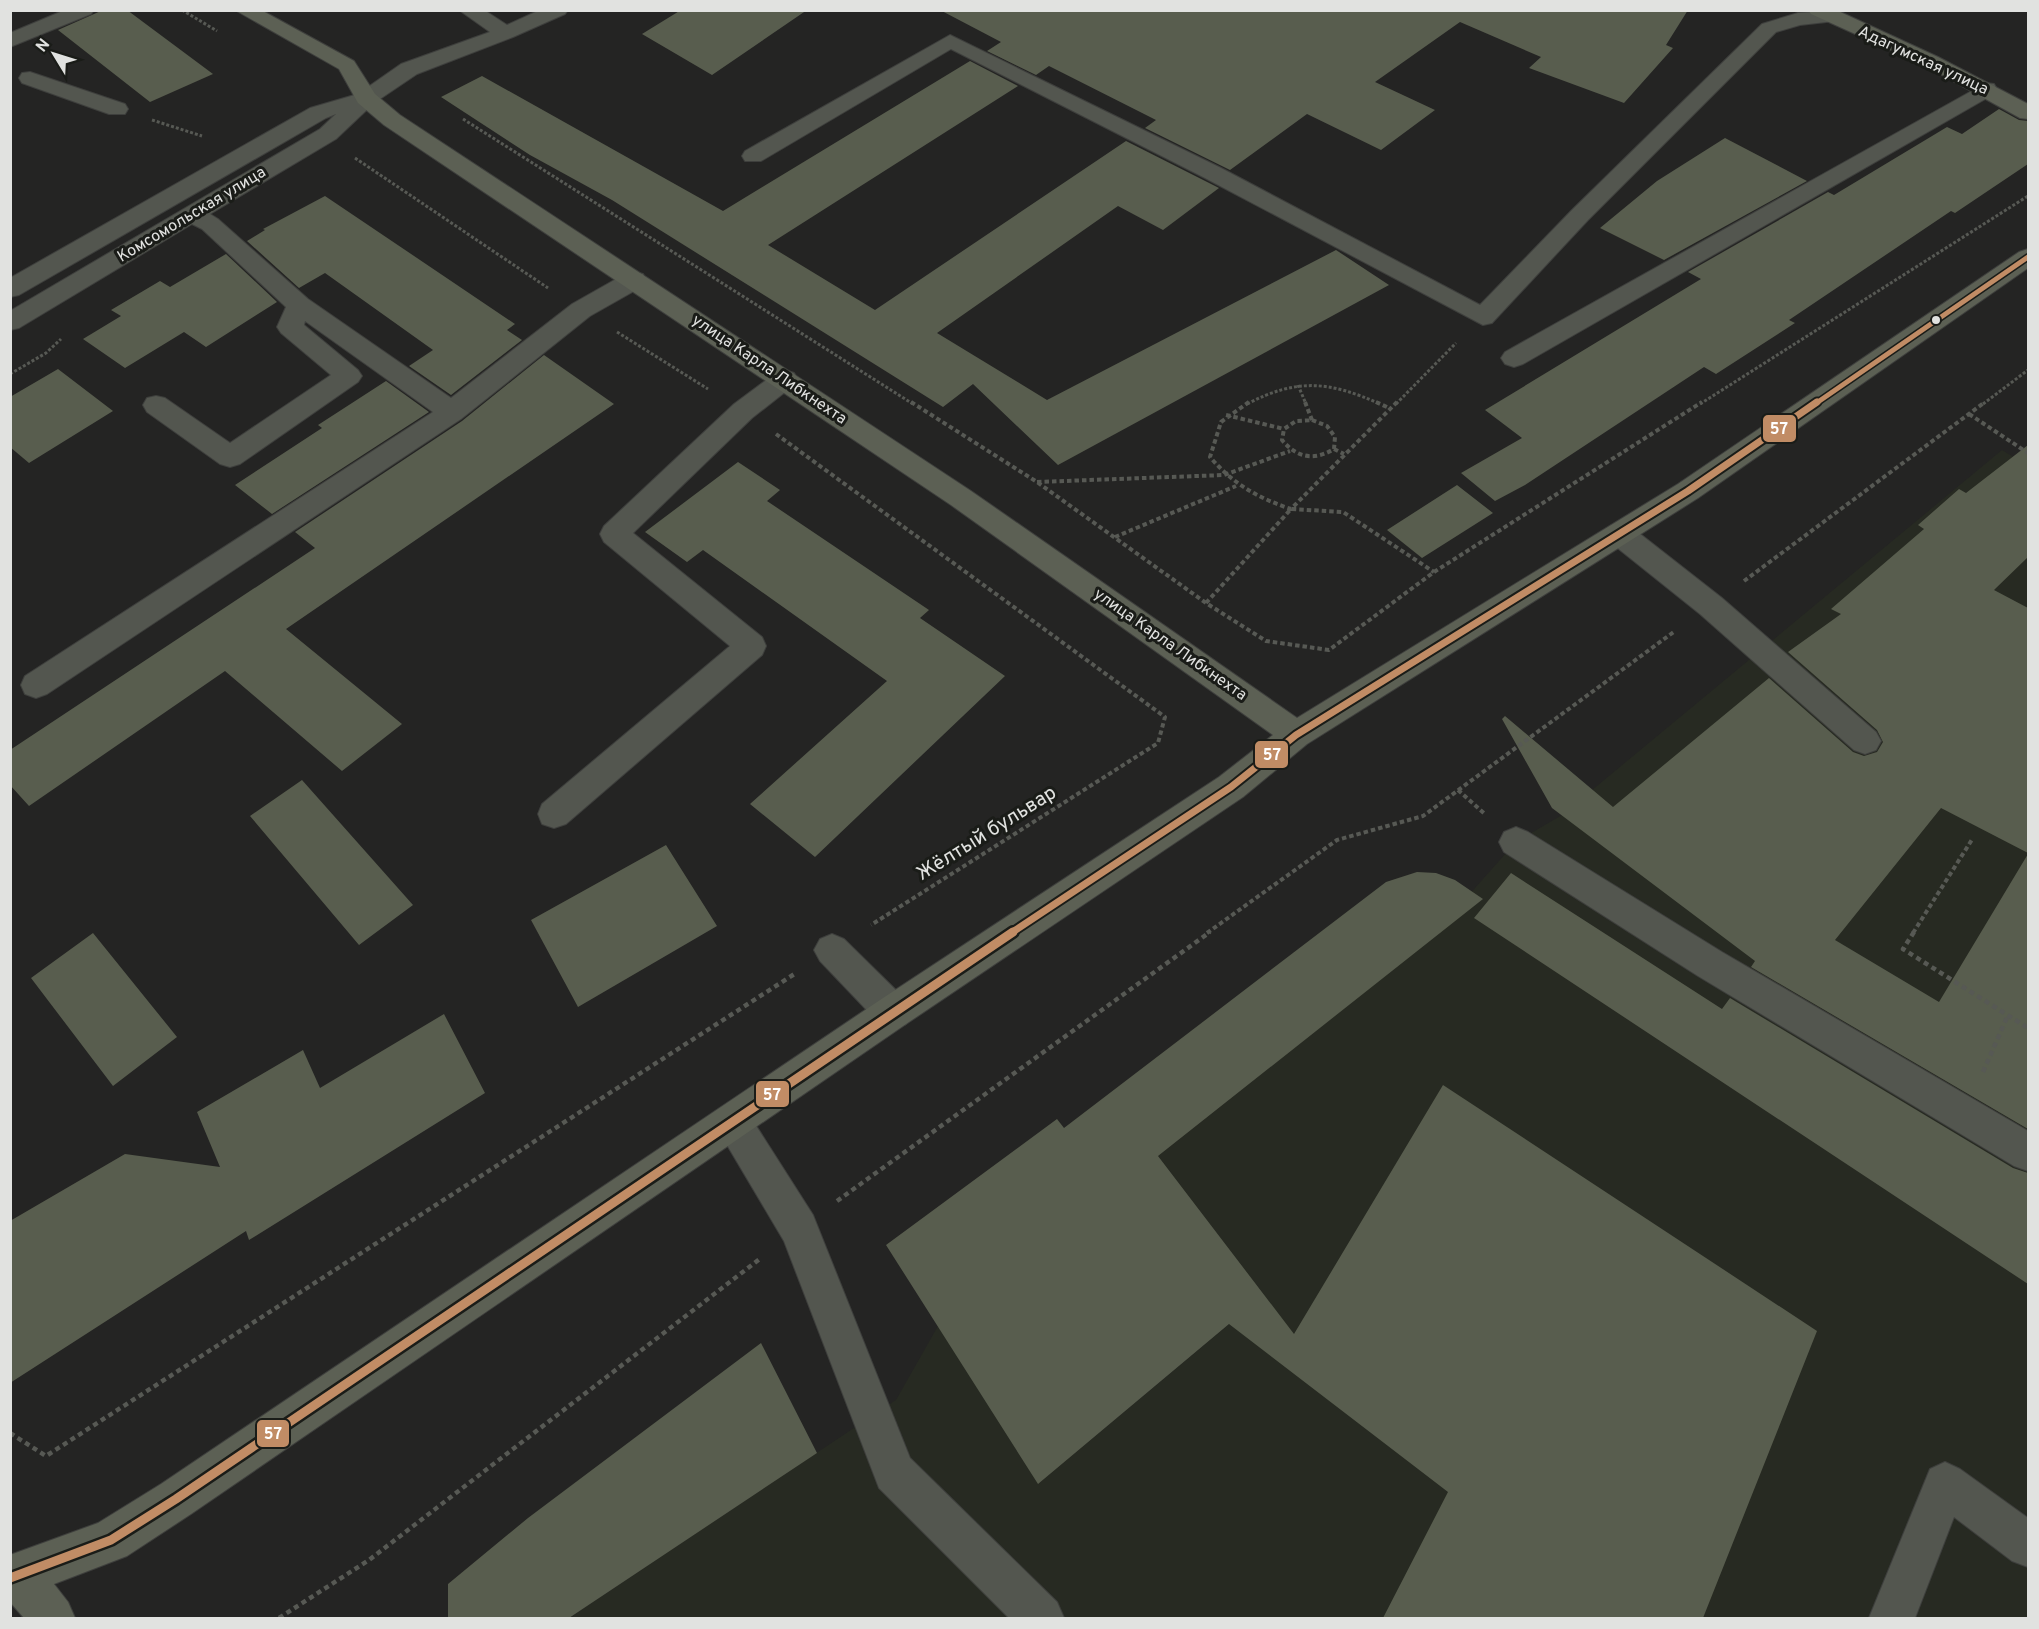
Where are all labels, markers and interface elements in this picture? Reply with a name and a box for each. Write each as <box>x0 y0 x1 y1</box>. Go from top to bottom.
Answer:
street label: Адагумская улица <box>1855 22 1991 100</box>
north arrow <box>24 24 84 84</box>
text: N <box>32 35 55 57</box>
street label: Комсомольская улица <box>114 163 270 267</box>
street label: улица Карла Либкнехта <box>688 311 850 429</box>
unlabelled marker <box>1930 314 1942 326</box>
line badge: 57 <box>1762 414 1797 443</box>
text: 57 <box>1770 420 1788 440</box>
street label: улица Карла Либкнехта <box>1090 584 1250 706</box>
line badge: 57 <box>1254 740 1289 769</box>
text: 57 <box>1263 746 1281 766</box>
street label: Жёлтый бульвар <box>912 780 1062 888</box>
line badge: 57 <box>755 1080 790 1108</box>
text: 57 <box>763 1086 781 1106</box>
line badge: 57 <box>256 1419 290 1448</box>
text: 57 <box>264 1425 282 1445</box>

